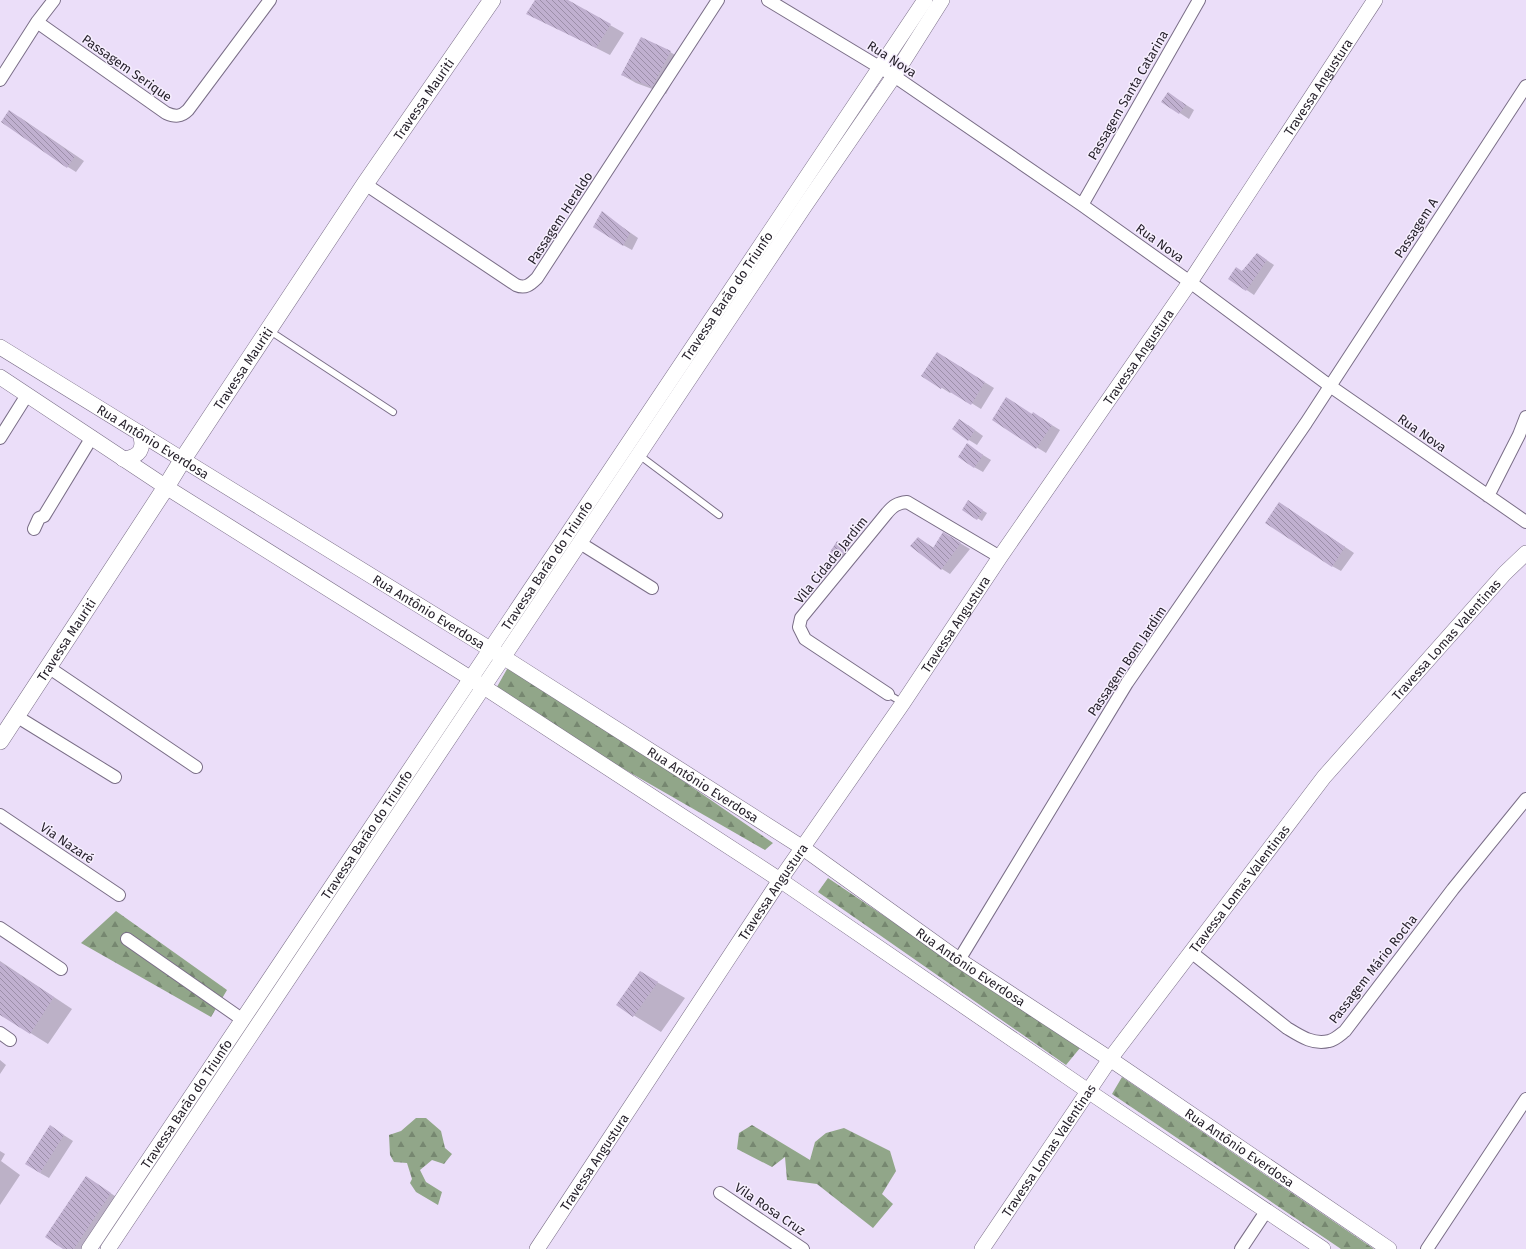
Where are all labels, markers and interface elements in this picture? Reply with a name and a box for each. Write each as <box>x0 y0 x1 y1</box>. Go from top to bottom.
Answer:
street label: Passagem Santa Catarina <box>1085 28 1171 162</box>
street label: Passagem Serique <box>79 31 175 105</box>
street label: Travessa Angustura <box>1281 36 1355 138</box>
street label: Rua Nova <box>865 38 919 80</box>
street label: Travessa Mauriti <box>390 56 457 143</box>
street label: Passagem Heraldo <box>524 169 596 267</box>
street label: Passagem A <box>1391 195 1441 261</box>
street label: Rua Nova <box>1133 221 1187 265</box>
street label: Travessa Barão do Triunfo <box>678 228 776 363</box>
street label: Travessa Angustura <box>1100 306 1177 408</box>
street label: Travessa Mauriti <box>210 324 276 412</box>
street label: Rua Antônio Everdosa <box>95 401 212 482</box>
street label: Rua Nova <box>1395 411 1449 455</box>
street label: Travessa Barão do Triunfo <box>498 498 595 633</box>
street label: Vila Cidade Jardim <box>791 514 871 606</box>
street label: Rua Antônio Everdosa <box>370 571 488 652</box>
street label: Travessa Angustura <box>918 573 993 675</box>
street label: Travessa Lomas Valentinas <box>1389 576 1504 703</box>
street label: Travessa Mauriti <box>34 596 99 684</box>
street label: Passagem Bom Jardim <box>1085 603 1169 719</box>
street label: Rua Antônio Everdosa <box>645 743 761 825</box>
street label: Travessa Barão do Triunfo <box>318 767 415 902</box>
street label: Via Nazaré <box>37 820 97 866</box>
street label: Travessa Lomas Valentinas <box>1186 822 1293 955</box>
street label: Travessa Angustura <box>735 841 811 943</box>
street label: Passagem Mário Rocha <box>1326 912 1420 1026</box>
street label: Rua Antônio Everdosa <box>913 924 1028 1009</box>
street label: Travessa Barão do Triunfo <box>138 1036 235 1171</box>
street label: Travessa Lomas Valentinas <box>999 1081 1098 1219</box>
street label: Rua Antônio Everdosa <box>1182 1105 1297 1190</box>
street label: Travessa Angustura <box>557 1111 632 1213</box>
street label: Vila Rosa Cruz <box>732 1180 809 1238</box>

